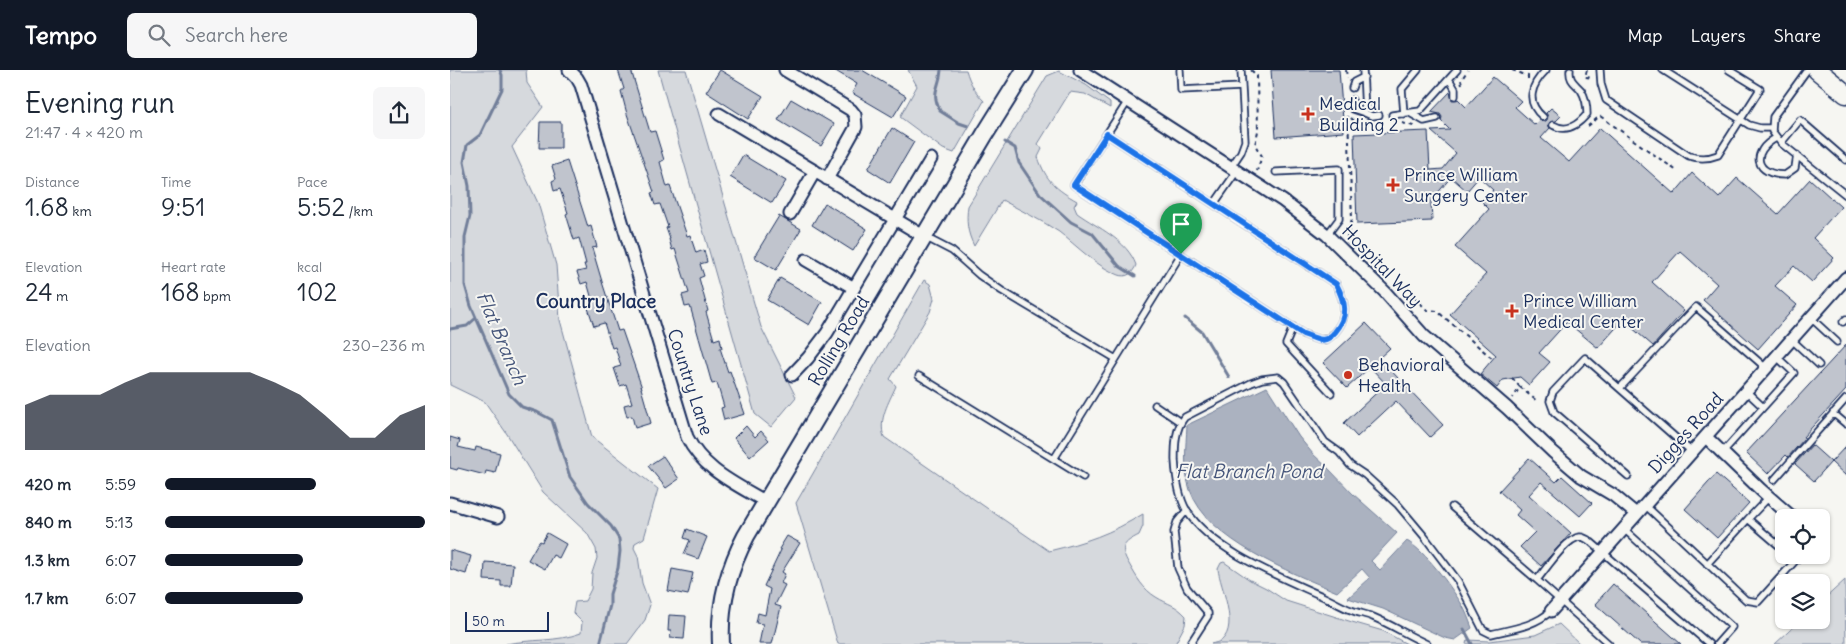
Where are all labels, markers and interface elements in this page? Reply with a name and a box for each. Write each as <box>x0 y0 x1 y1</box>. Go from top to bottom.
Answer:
search box <box>127 13 477 58</box>
text: Tempo <box>25 20 97 50</box>
icon: search <box>145 21 173 49</box>
text: Search here <box>185 23 288 47</box>
text: Map <box>1627 24 1662 47</box>
text: Layers <box>1690 24 1746 47</box>
text: Share <box>1774 24 1821 47</box>
text: Evening run <box>25 85 175 121</box>
button: share <box>373 87 425 139</box>
place label: Medical Building 2 <box>1319 92 1399 136</box>
marker: Medical Building 2 <box>1301 107 1315 121</box>
text: 21:47 · 4 × 420 m <box>25 122 143 142</box>
place label: Prince William Surgery Center <box>1404 163 1528 207</box>
text: Distance <box>25 173 80 191</box>
text: Time <box>161 173 191 191</box>
text: Pace <box>297 173 327 191</box>
marker: Prince William Surgery Center <box>1386 178 1400 192</box>
text: 1.68 <box>25 191 69 223</box>
text: 9:51 <box>161 191 205 223</box>
text: 5:52 <box>297 191 345 223</box>
text: km <box>69 202 92 220</box>
text: /km <box>345 202 373 220</box>
pin <box>1160 203 1202 254</box>
icon: arrive <box>1167 210 1195 238</box>
street label: Hospital Way <box>1337 219 1428 312</box>
text: Elevation <box>25 258 82 276</box>
text: Heart rate <box>161 258 226 276</box>
text: kcal <box>297 258 322 276</box>
text: 24 <box>25 276 53 308</box>
text: 168 <box>161 276 200 308</box>
text: 102 <box>297 276 337 308</box>
text: m <box>53 287 68 305</box>
text: bpm <box>200 287 231 305</box>
water label: Flat Branch <box>472 288 533 389</box>
district label: Country Place <box>536 289 656 313</box>
place label: Prince William Medical Center <box>1523 289 1644 333</box>
street label: Rolling Road <box>803 291 875 390</box>
marker: Prince William Medical Center <box>1505 304 1519 318</box>
street label: Country Lane <box>662 326 718 438</box>
text: Elevation <box>25 335 91 355</box>
text: 230–236 m <box>343 335 425 355</box>
place label: Behavioral Health <box>1358 353 1445 397</box>
marker: Behavioral Health <box>1342 369 1354 381</box>
street label: Digges Road <box>1643 387 1728 478</box>
water label: Flat Branch Pond <box>1175 459 1326 483</box>
text: 420 m <box>25 474 71 494</box>
text: 5:59 <box>105 474 136 494</box>
map controls <box>1775 509 1830 629</box>
button: locate <box>1775 509 1830 564</box>
text: 840 m <box>25 512 72 532</box>
text: 5:13 <box>105 512 133 532</box>
text: 1.3 km <box>25 550 70 570</box>
text: 6:07 <box>105 550 136 570</box>
button: layers <box>1775 574 1830 629</box>
text: 1.7 km <box>25 588 69 608</box>
text: 6:07 <box>105 588 136 608</box>
scale bar <box>465 609 549 632</box>
text: 50 m <box>472 612 505 630</box>

